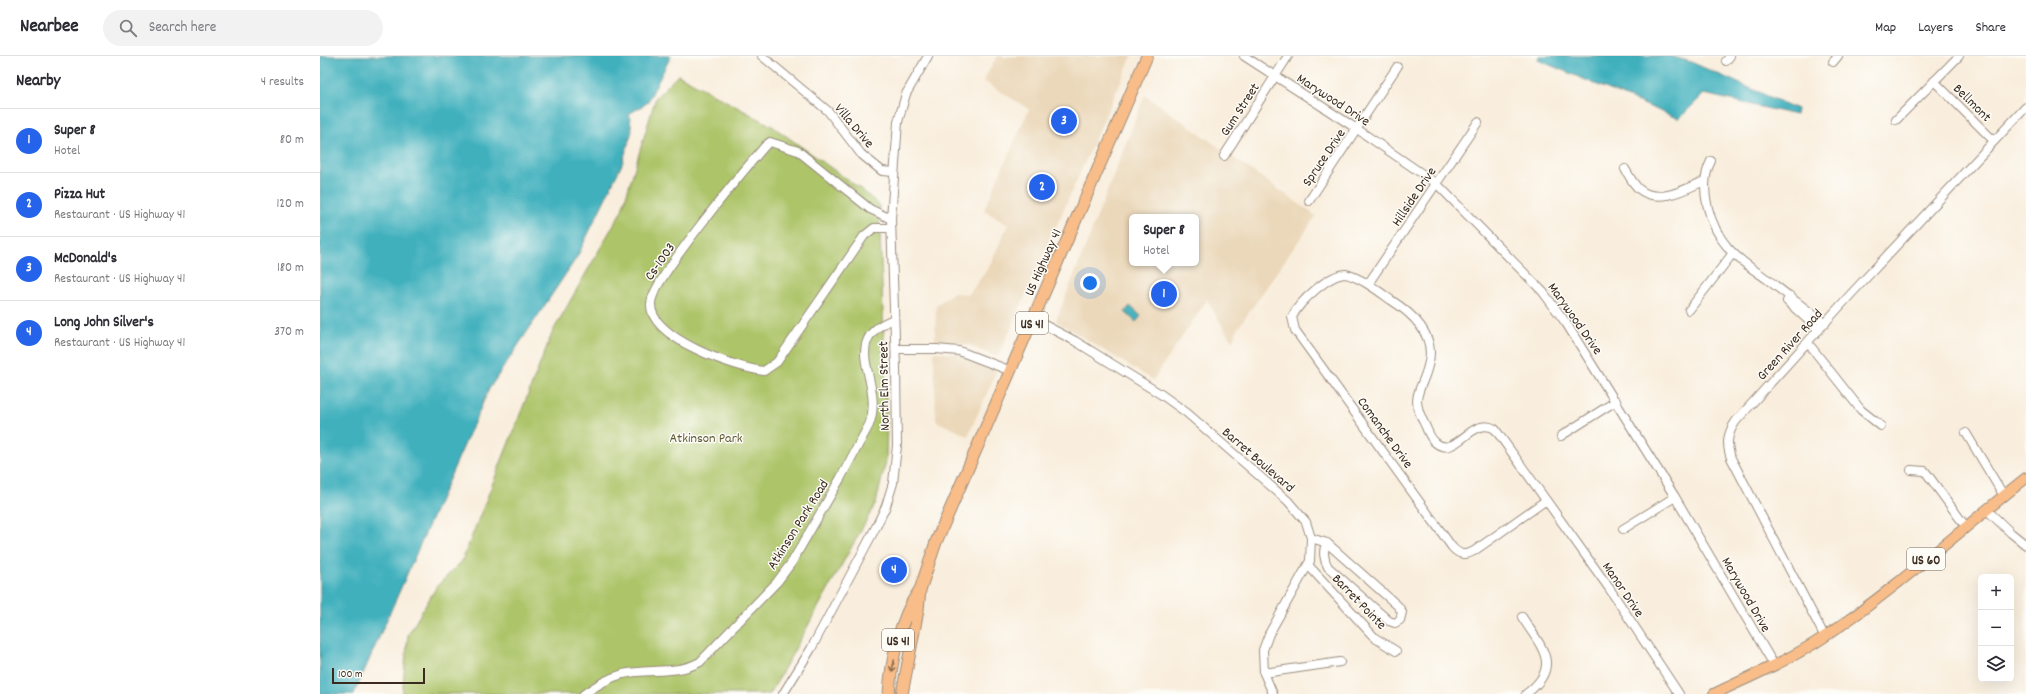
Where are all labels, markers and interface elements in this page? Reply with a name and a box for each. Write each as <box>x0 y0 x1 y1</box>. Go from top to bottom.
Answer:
search box <box>103 10 383 46</box>
text: Nearbee <box>20 14 79 41</box>
icon: search <box>117 17 139 39</box>
text: Search here <box>149 17 216 39</box>
text: Map <box>1875 18 1896 38</box>
text: Layers <box>1918 18 1953 38</box>
text: Share <box>1975 18 2006 38</box>
street label: Marywood Drive <box>1292 69 1374 132</box>
text: Nearby <box>16 70 60 94</box>
text: 4 results <box>261 73 304 92</box>
street label: Gum Street <box>1216 80 1265 141</box>
street label: Bellmont <box>1948 80 1995 127</box>
street label: Villa Drive <box>829 100 878 153</box>
pin: 3 <box>1051 106 1077 136</box>
text: Super 8 <box>54 120 96 142</box>
street label: Spruce Drive <box>1298 125 1351 191</box>
text: 1 <box>28 131 30 150</box>
text: 80 m <box>280 131 304 150</box>
text: Hotel <box>54 142 80 161</box>
street label: Hillside Drive <box>1387 163 1442 231</box>
pin: 2 <box>1029 172 1055 202</box>
text: Pizza Hut <box>54 184 105 206</box>
text: 2 <box>26 195 32 214</box>
text: 120 m <box>276 195 304 214</box>
text: Restaurant · US Highway 41 <box>54 206 185 225</box>
popup <box>1129 214 1199 266</box>
text: Super 8 <box>1143 220 1185 242</box>
street label: US Highway 41 <box>1020 226 1068 300</box>
street label: Cs-1003 <box>640 239 681 285</box>
text: Hotel <box>1143 242 1169 261</box>
text: McDonald's <box>54 248 117 270</box>
text: 3 <box>26 259 32 278</box>
text: 180 m <box>277 259 304 278</box>
text: Restaurant · US Highway 41 <box>54 270 185 289</box>
your location <box>1080 273 1100 293</box>
pin: 1 <box>1151 279 1177 309</box>
street label: Marywood Drive <box>1542 279 1607 359</box>
street label: Green River Road <box>1753 305 1828 386</box>
text: Long John Silver's <box>54 312 154 334</box>
road number: US 41 <box>1016 312 1048 334</box>
text: 4 <box>26 323 32 342</box>
text: 370 m <box>274 323 304 342</box>
text: Restaurant · US Highway 41 <box>54 334 185 353</box>
street label: North Elm Street <box>874 341 896 431</box>
street label: Comanche Drive <box>1352 393 1417 473</box>
street label: Barret Boulevard <box>1217 423 1298 498</box>
park label: Atkinson Park <box>669 429 743 449</box>
street label: Atkinson Park Road <box>763 476 834 574</box>
road number: US 60 <box>1907 548 1945 570</box>
street label: Marywood Drive <box>1716 554 1775 636</box>
pin: 4 <box>881 555 907 585</box>
street label: Manor Drive <box>1596 558 1648 622</box>
street label: Barret Pointe <box>1327 570 1390 635</box>
map controls <box>1978 574 2014 682</box>
button: + <box>1978 574 2014 610</box>
button: − <box>1978 610 2014 646</box>
road number: US 41 <box>882 629 914 651</box>
button: layers <box>1978 646 2014 682</box>
one-way arrow <box>888 659 896 672</box>
scale bar <box>332 666 425 685</box>
text: 100 m <box>338 667 362 683</box>

